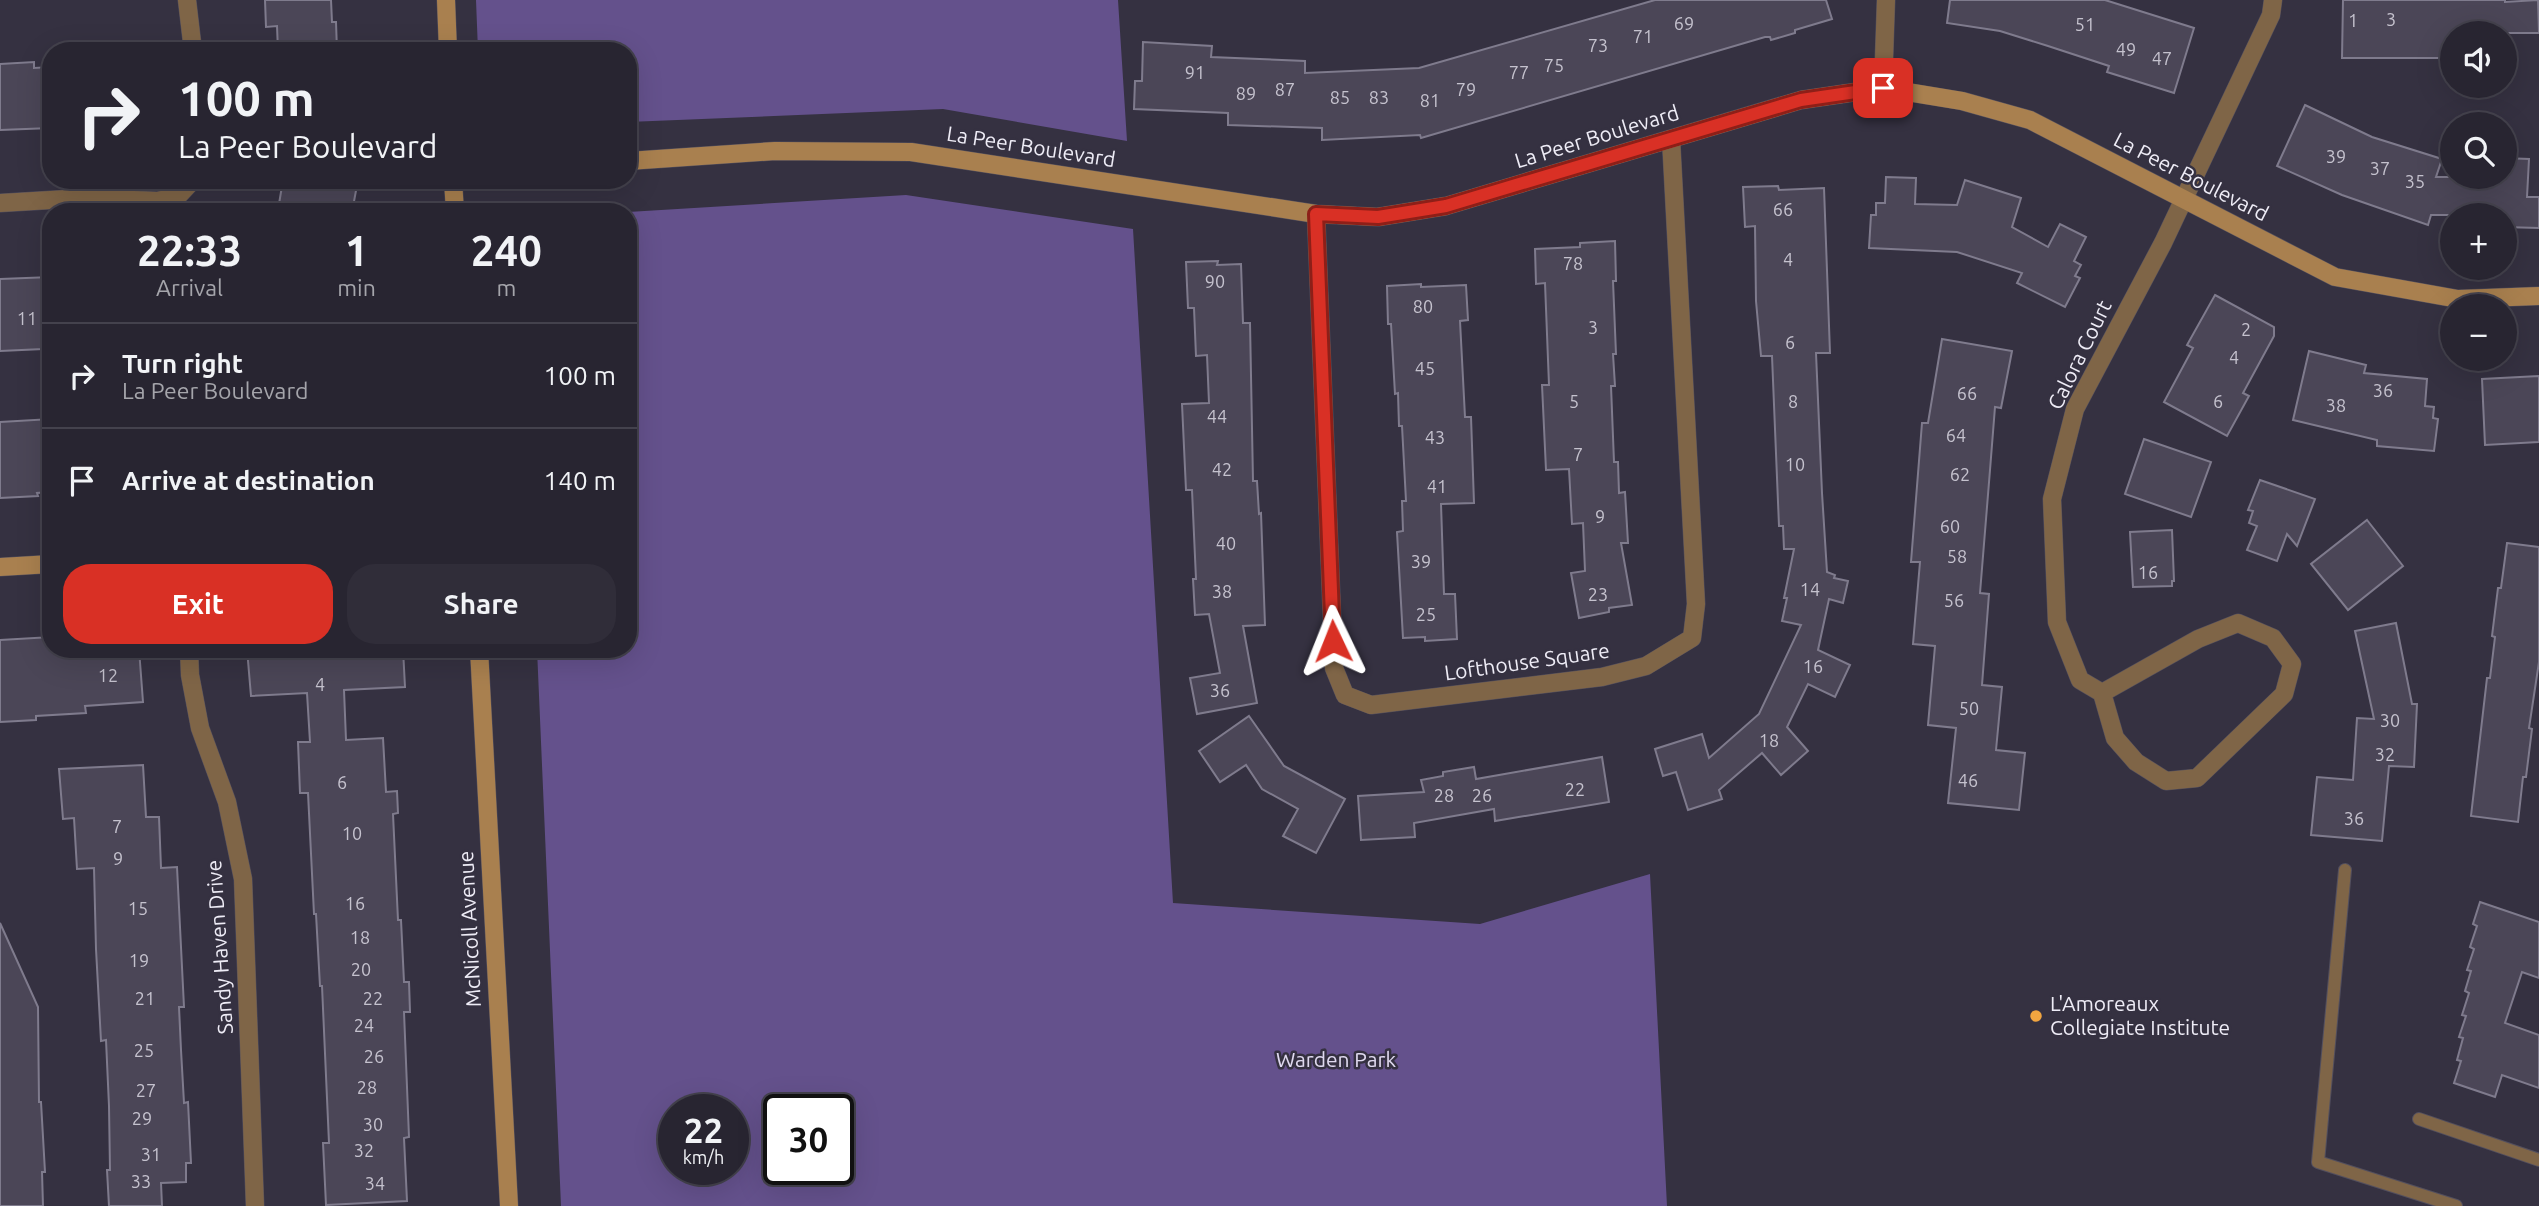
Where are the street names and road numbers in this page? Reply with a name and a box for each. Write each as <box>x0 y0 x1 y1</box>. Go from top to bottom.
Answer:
street label: La Peer Boulevard <box>1512 100 1682 172</box>
street label: La Peer Boulevard <box>945 121 1117 171</box>
street label: La Peer Boulevard <box>2110 127 2273 225</box>
street label: Calora Court <box>2042 296 2116 413</box>
street label: Lofthouse Square <box>1443 638 1611 684</box>
street label: McNicoll Avenue <box>453 850 485 1008</box>
street label: Sandy Haven Drive <box>201 859 237 1035</box>

